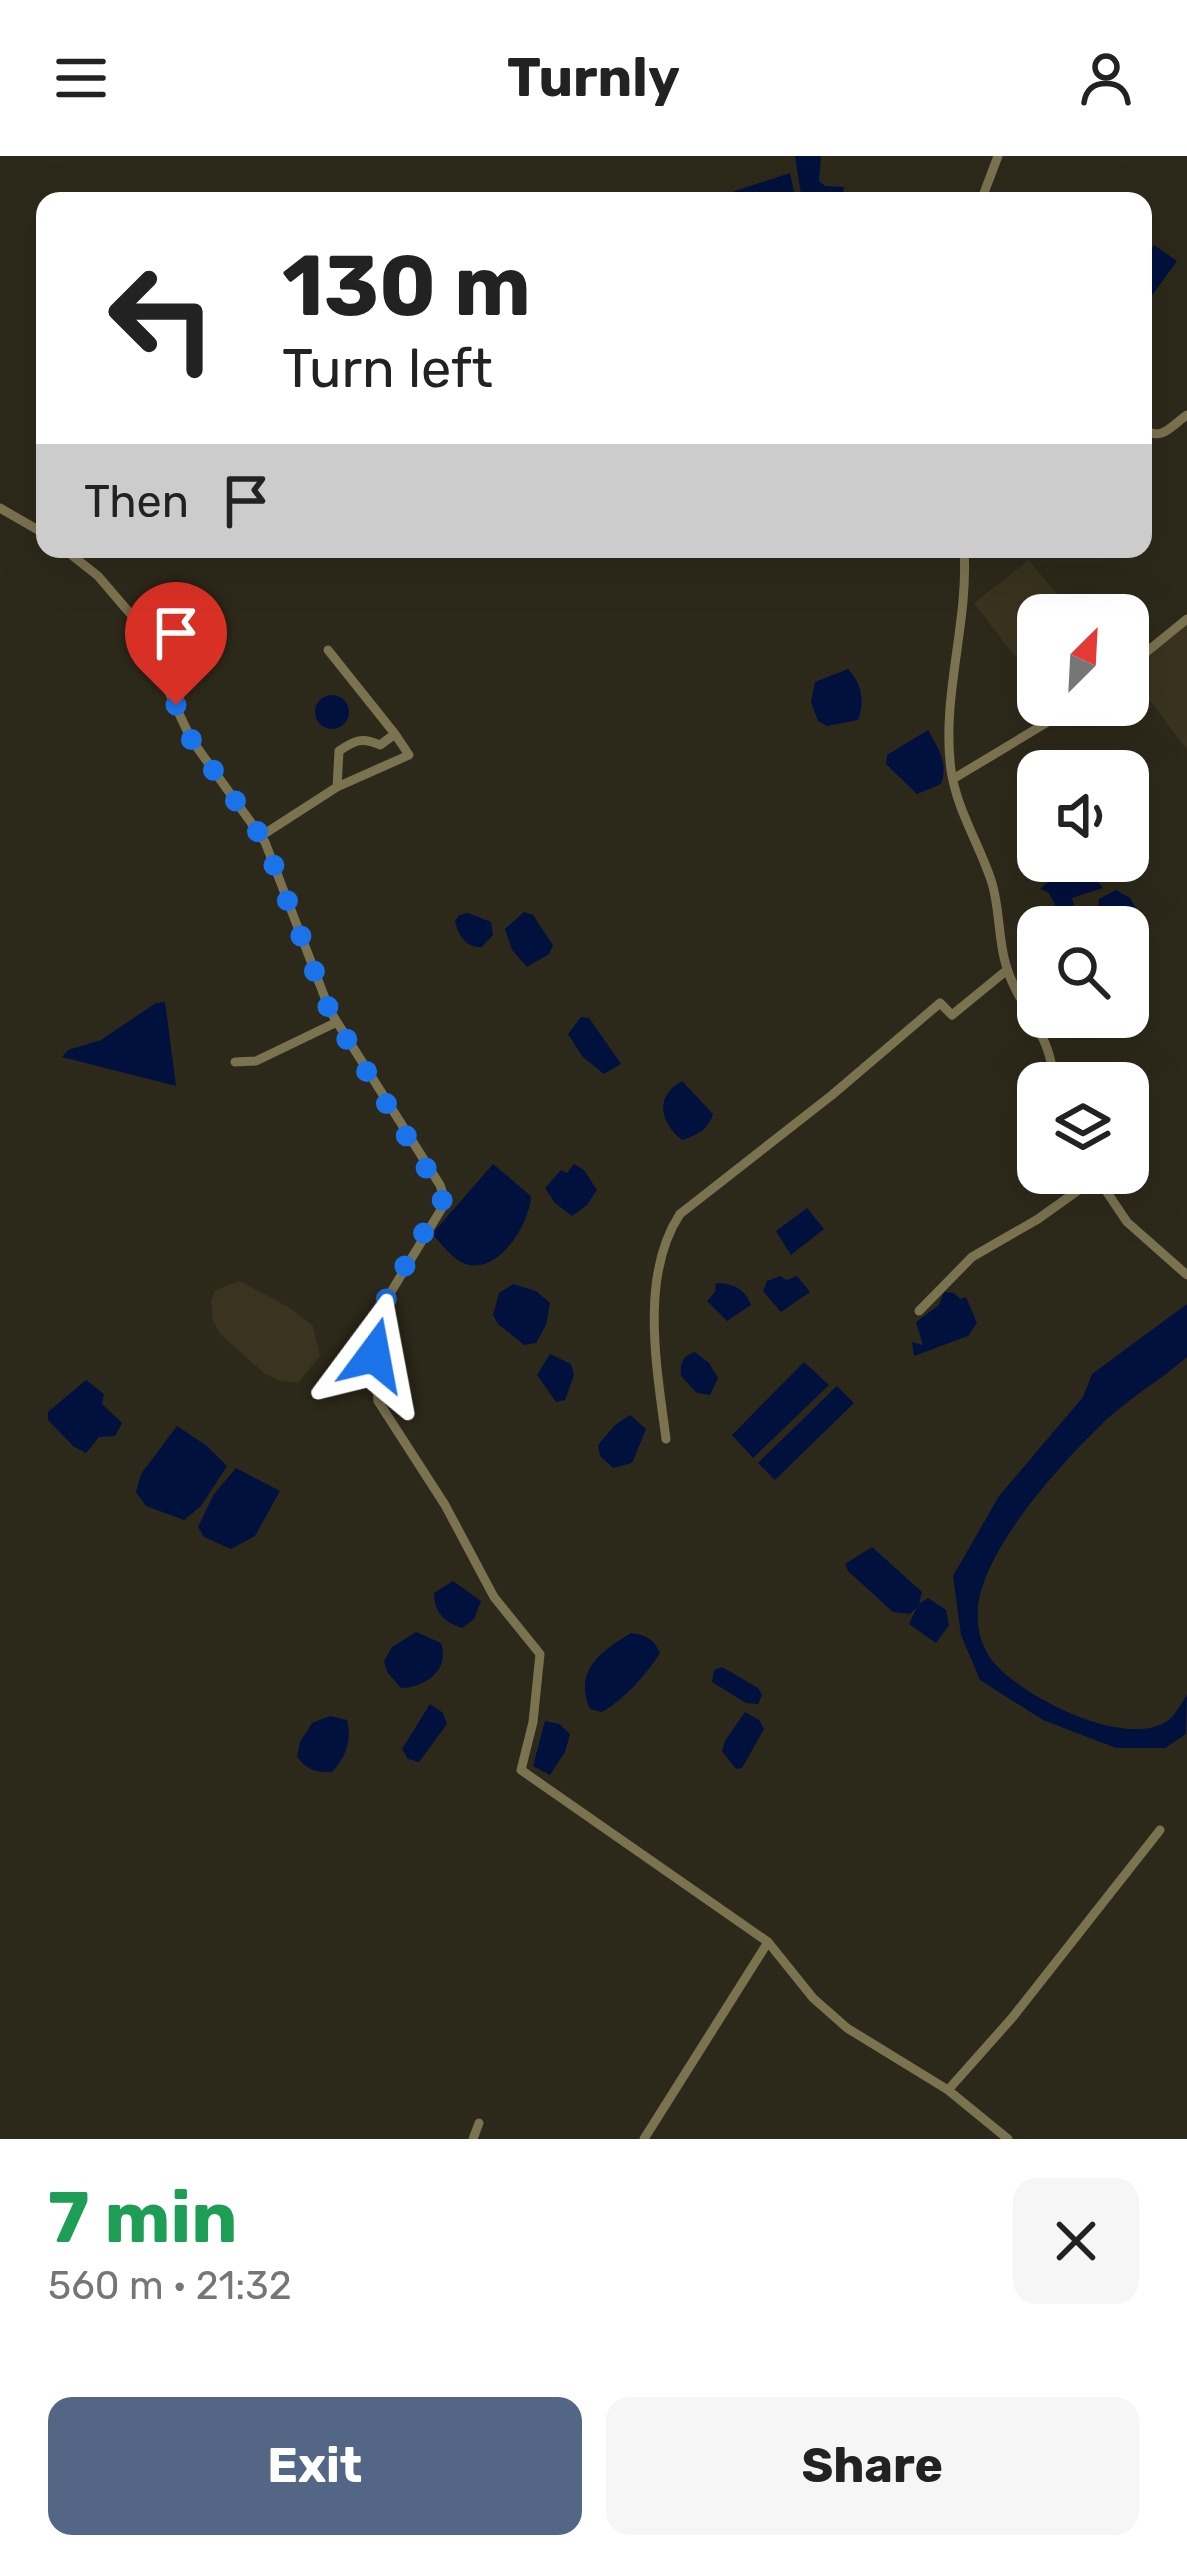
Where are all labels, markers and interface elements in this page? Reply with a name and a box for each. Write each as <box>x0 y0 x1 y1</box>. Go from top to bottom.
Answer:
icon: menu <box>48 45 114 111</box>
icon: person <box>1073 45 1139 111</box>
text: Turnly <box>507 46 680 110</box>
text: 130 m <box>282 236 531 336</box>
icon: left <box>84 240 240 396</box>
text: Turn left <box>282 337 493 401</box>
icon: arrive <box>213 468 279 534</box>
text: Then <box>84 475 189 528</box>
pin <box>125 582 227 705</box>
north arrow <box>1017 594 1149 726</box>
map controls <box>1017 594 1149 1194</box>
icon: arrive <box>143 600 209 666</box>
button: sound <box>1017 750 1149 882</box>
button: search <box>1017 906 1149 1038</box>
button: layers <box>1017 1062 1149 1194</box>
position arrow <box>311 1292 437 1418</box>
text: 7 min <box>48 2175 237 2260</box>
button: close <box>1013 2178 1139 2304</box>
text: 560 m · 21:32 <box>48 2263 292 2309</box>
button: Exit <box>48 2397 582 2535</box>
button: Share <box>606 2397 1139 2535</box>

